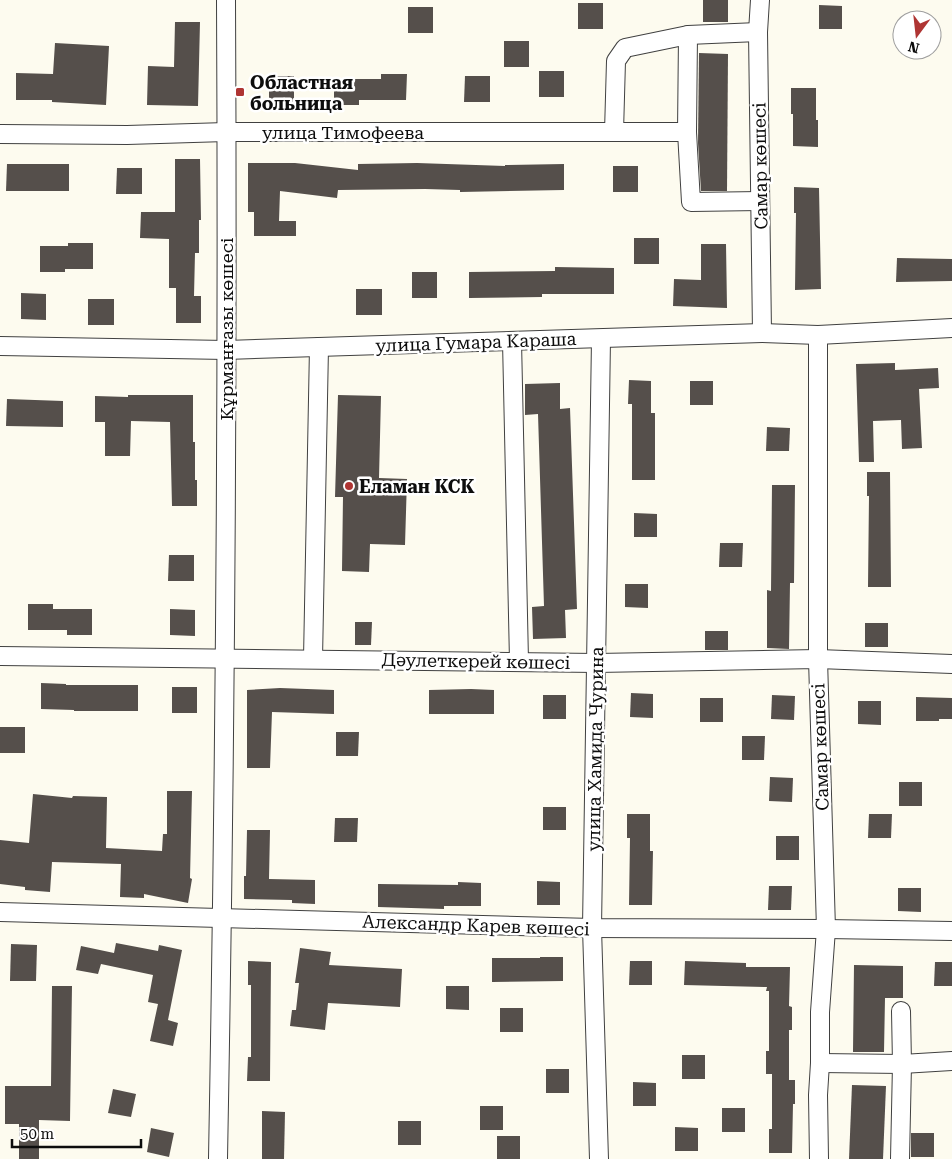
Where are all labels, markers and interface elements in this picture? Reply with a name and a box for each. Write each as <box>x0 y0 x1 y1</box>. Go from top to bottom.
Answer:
north arrow <box>892 10 942 60</box>
text: N <box>906 38 921 57</box>
place label: Областная больница <box>250 72 353 114</box>
marker: Областная больница <box>234 86 246 98</box>
street label: Самар көшесі <box>748 102 772 230</box>
street label: улица Тимофеева <box>262 122 424 143</box>
street label: Құрманғазы көшесі <box>216 237 237 421</box>
street label: улица Гумара Караша <box>375 328 577 356</box>
place label: Еламан КСК <box>359 476 475 497</box>
marker: Еламан КСК <box>343 480 355 492</box>
street label: улица Хамида Чурина <box>583 646 607 851</box>
street label: Дәулеткерей көшесі <box>381 649 571 673</box>
street label: Самар көшесі <box>807 683 833 811</box>
street label: Александр Карев көшесі <box>362 911 590 939</box>
scale bar <box>12 1116 141 1148</box>
text: 50 m <box>20 1125 55 1143</box>

